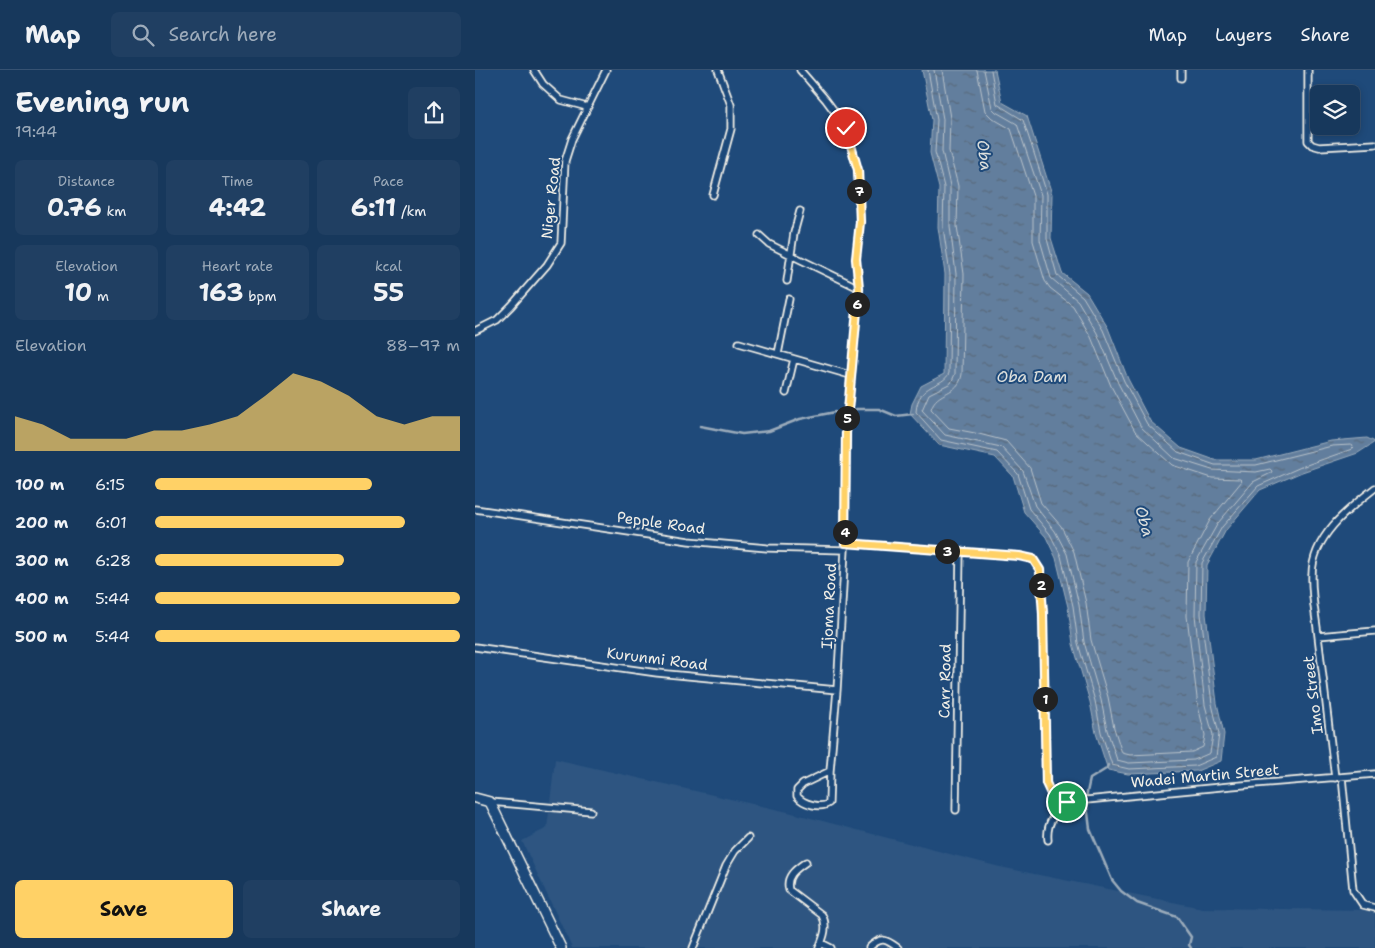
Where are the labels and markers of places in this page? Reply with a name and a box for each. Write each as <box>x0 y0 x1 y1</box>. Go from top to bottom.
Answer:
pin <box>825 107 867 149</box>
pin: 7 <box>847 178 871 204</box>
pin: 6 <box>845 292 869 316</box>
pin: 5 <box>835 406 859 430</box>
pin: 4 <box>833 520 857 544</box>
pin: 3 <box>935 538 959 564</box>
pin: 2 <box>1029 572 1053 598</box>
pin: 1 <box>1033 686 1057 712</box>
pin <box>1046 781 1088 823</box>

